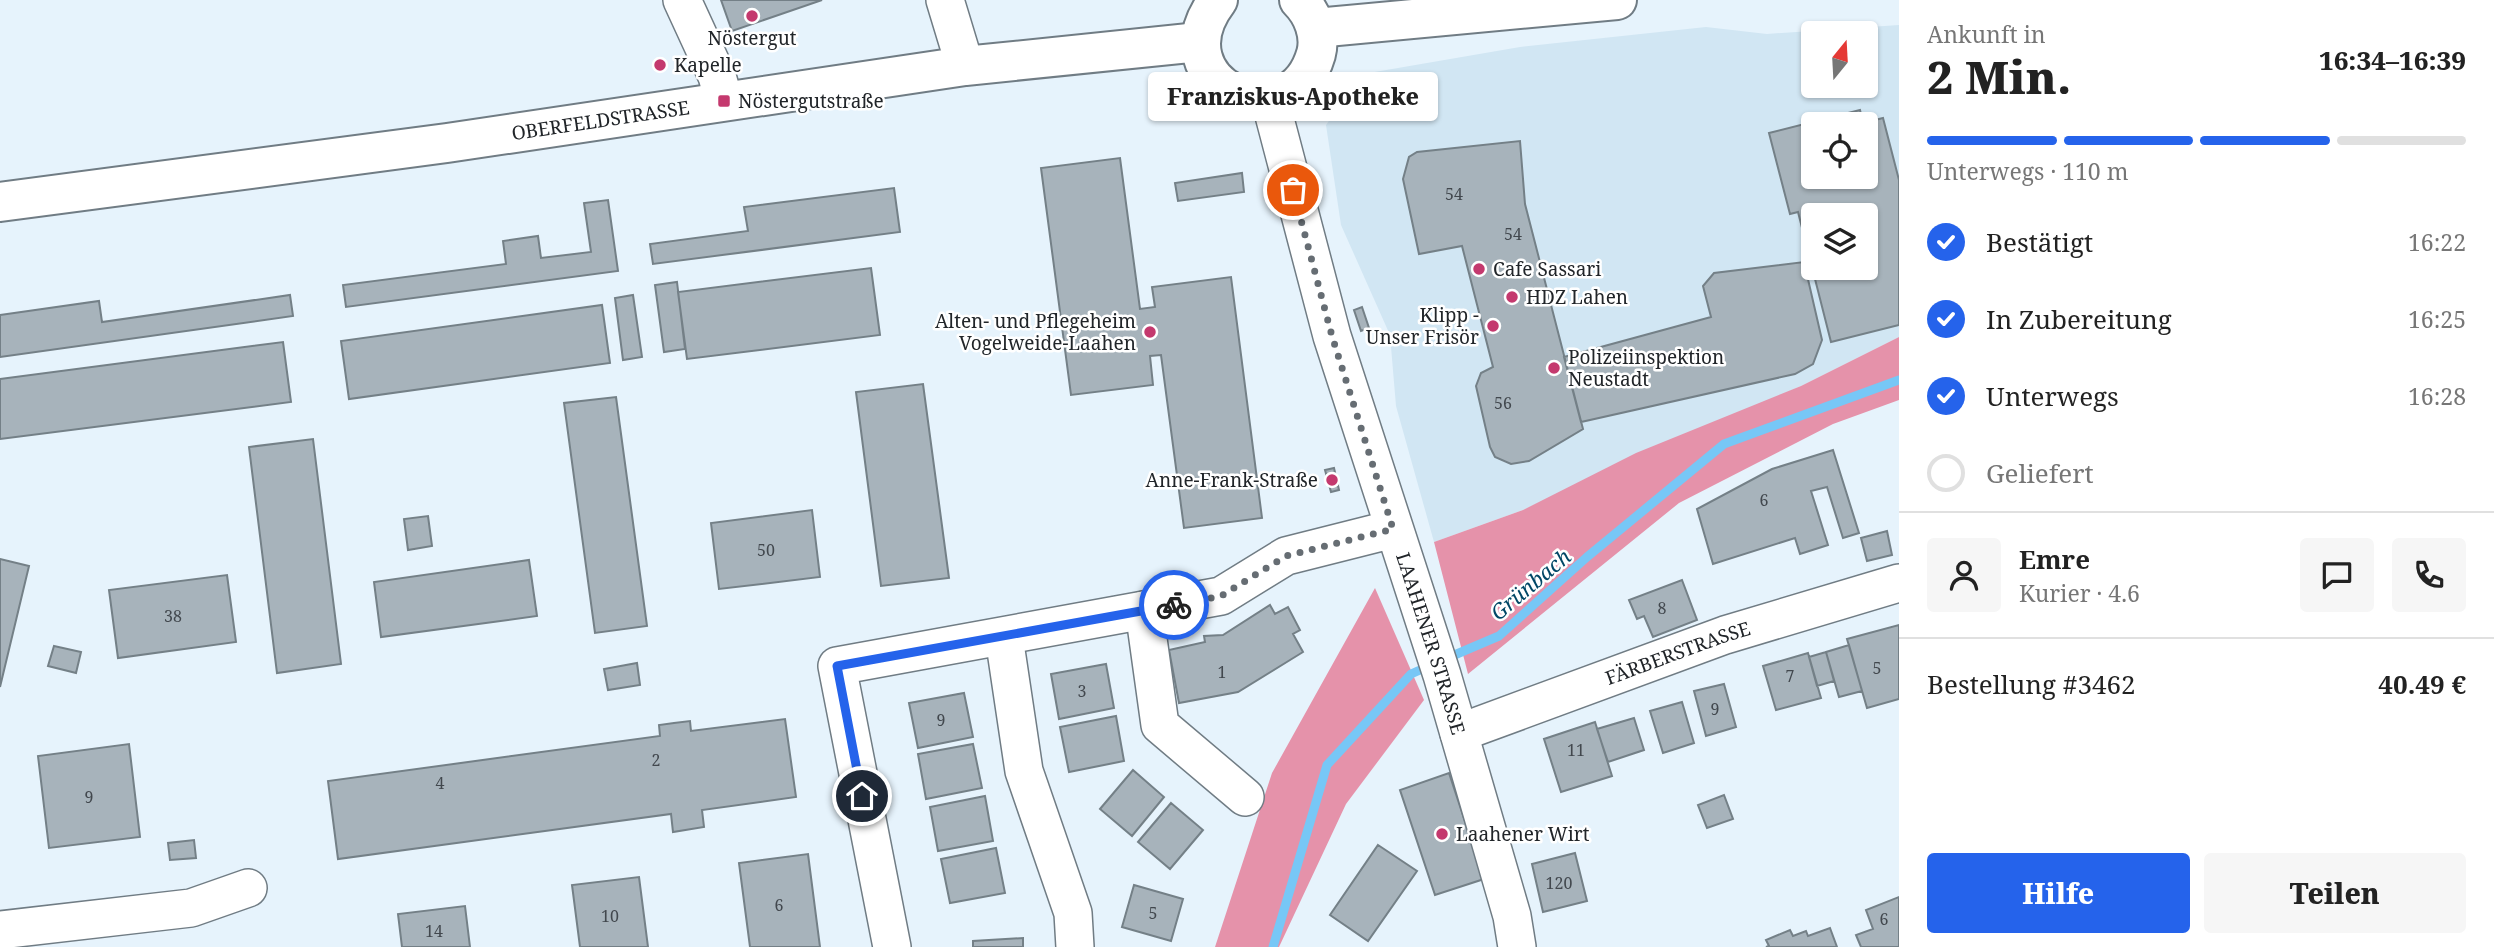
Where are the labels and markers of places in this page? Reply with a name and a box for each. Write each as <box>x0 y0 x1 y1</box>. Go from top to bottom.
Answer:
marker: Nöstergut <box>744 8 760 24</box>
place label: Nöstergut <box>708 25 797 51</box>
place label: Kapelle <box>674 52 742 78</box>
marker: Kapelle <box>652 57 668 73</box>
callout: Franziskus-Apotheke <box>1148 71 1438 120</box>
place label: Nöstergutstraße <box>738 88 884 114</box>
marker: Nöstergutstraße <box>716 93 732 109</box>
pin <box>1263 160 1323 220</box>
place label: Cafe Sassari <box>1493 256 1601 282</box>
marker: Cafe Sassari <box>1471 261 1487 277</box>
place label: HDZ Lahen <box>1526 284 1628 310</box>
marker: HDZ Lahen <box>1504 289 1520 305</box>
place label: Klipp - Unser Frisör <box>1366 302 1479 350</box>
place label: Alten- und Pflegeheim Vogelweide-Laahen <box>935 308 1136 356</box>
marker: Klipp - Unser Frisör <box>1485 318 1501 334</box>
marker: Alten- und Pflegeheim Vogelweide-Laahen <box>1142 324 1158 340</box>
place label: Polizeiinspektion Neustadt <box>1568 344 1724 392</box>
marker: Polizeiinspektion Neustadt <box>1546 360 1562 376</box>
place label: Anne-Frank-Straße <box>1146 467 1318 493</box>
marker: Anne-Frank-Straße <box>1324 472 1340 488</box>
pin <box>832 766 892 826</box>
place label: Laahener Wirt <box>1456 821 1590 847</box>
marker: Laahener Wirt <box>1434 826 1450 842</box>

